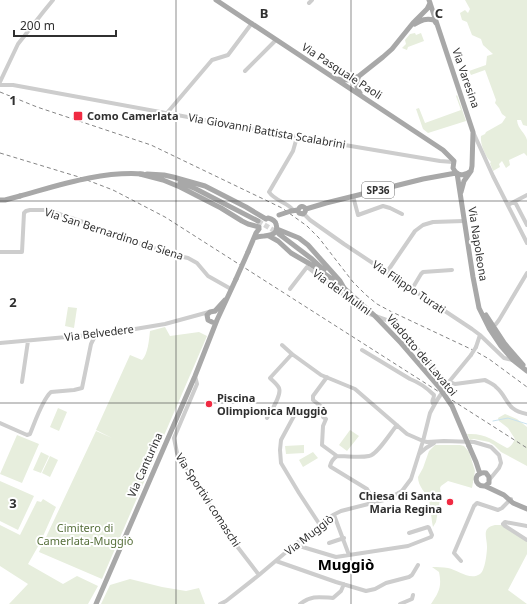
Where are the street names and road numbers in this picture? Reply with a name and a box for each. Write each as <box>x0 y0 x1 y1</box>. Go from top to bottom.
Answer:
street label: Via Pasquale Paoli <box>299 39 386 102</box>
street label: Via Varesina <box>449 46 484 110</box>
street label: Via Giovanni Battista Scalabrini <box>187 109 347 152</box>
road number: SP36 <box>362 182 394 198</box>
street label: Via San Bernardino da Siena <box>43 204 186 263</box>
street label: Via Napoleona <box>465 206 492 282</box>
street label: Via Filippo Turati <box>370 256 449 317</box>
street label: Via dei Mulini <box>310 265 375 318</box>
street label: Viadotto dei Lavatoi <box>384 311 461 399</box>
street label: Via Belvedere <box>63 321 135 344</box>
street label: Via Canturina <box>124 430 166 500</box>
street label: Via Sportivi comaschi <box>172 450 244 550</box>
street label: Via Muggiò <box>281 511 337 558</box>

